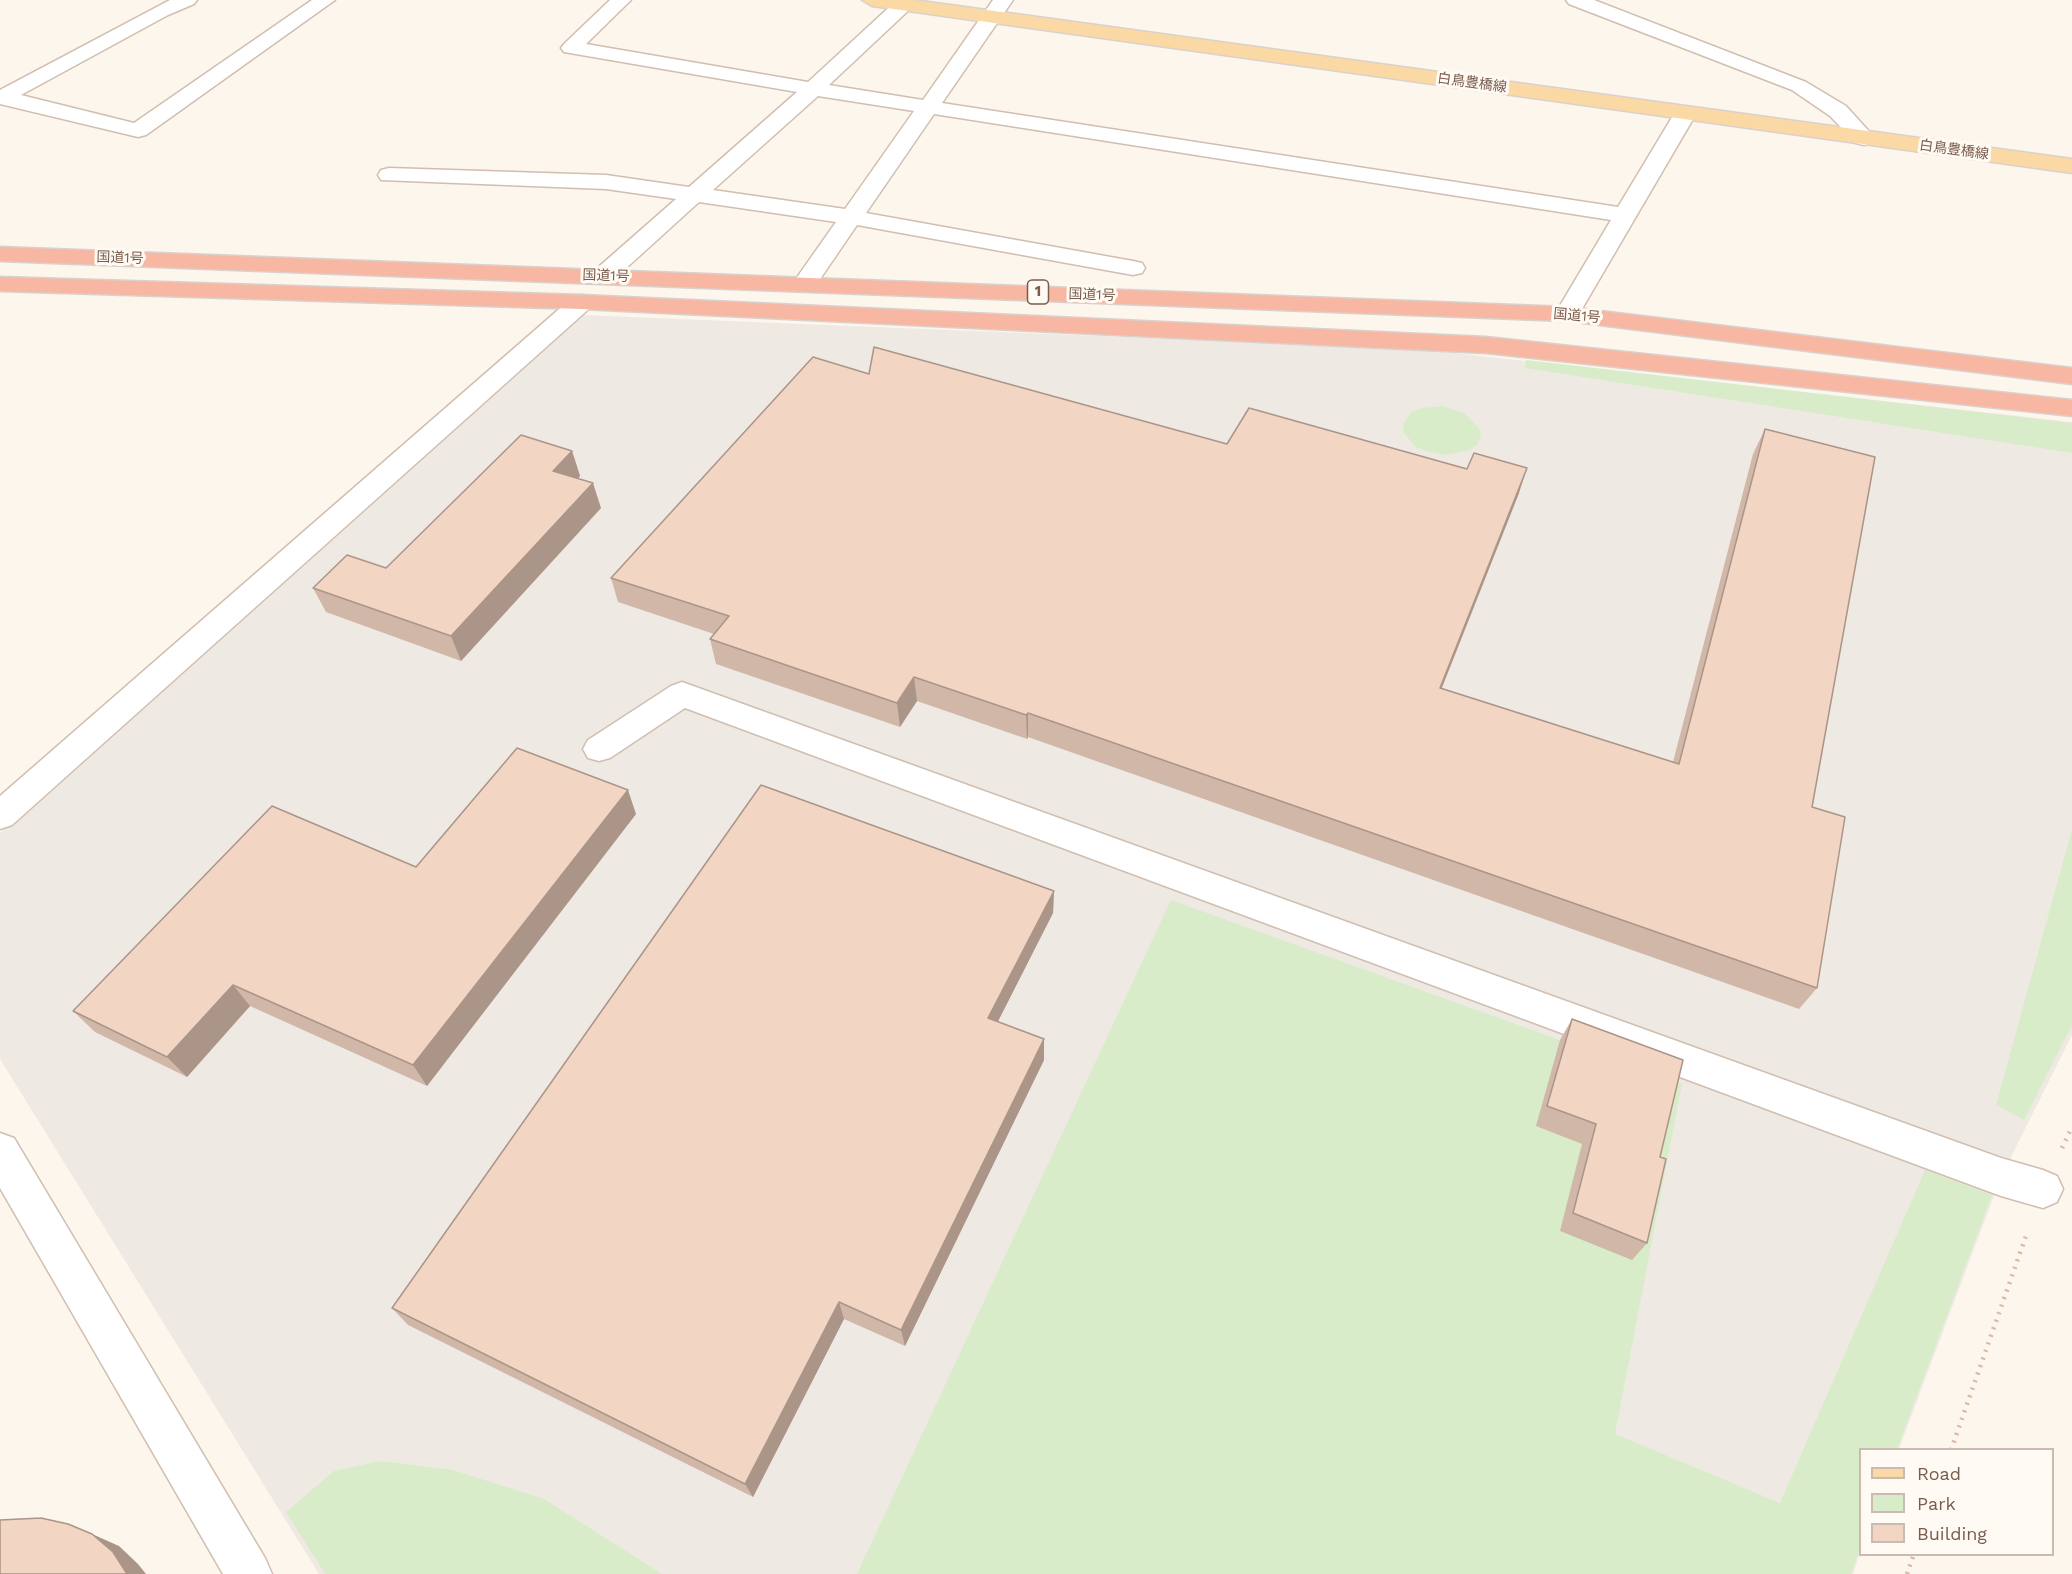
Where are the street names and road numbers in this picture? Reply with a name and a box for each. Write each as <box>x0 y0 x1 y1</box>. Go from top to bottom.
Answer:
street label: 白鳥豊橋線 <box>1436 70 1508 96</box>
street label: 白鳥豊橋線 <box>1918 137 1990 163</box>
street label: 国道1号 <box>96 249 144 267</box>
street label: 国道1号 <box>582 267 630 285</box>
road number: 1 <box>1028 280 1048 304</box>
street label: 国道1号 <box>1068 286 1116 304</box>
street label: 国道1号 <box>1553 306 1601 326</box>

